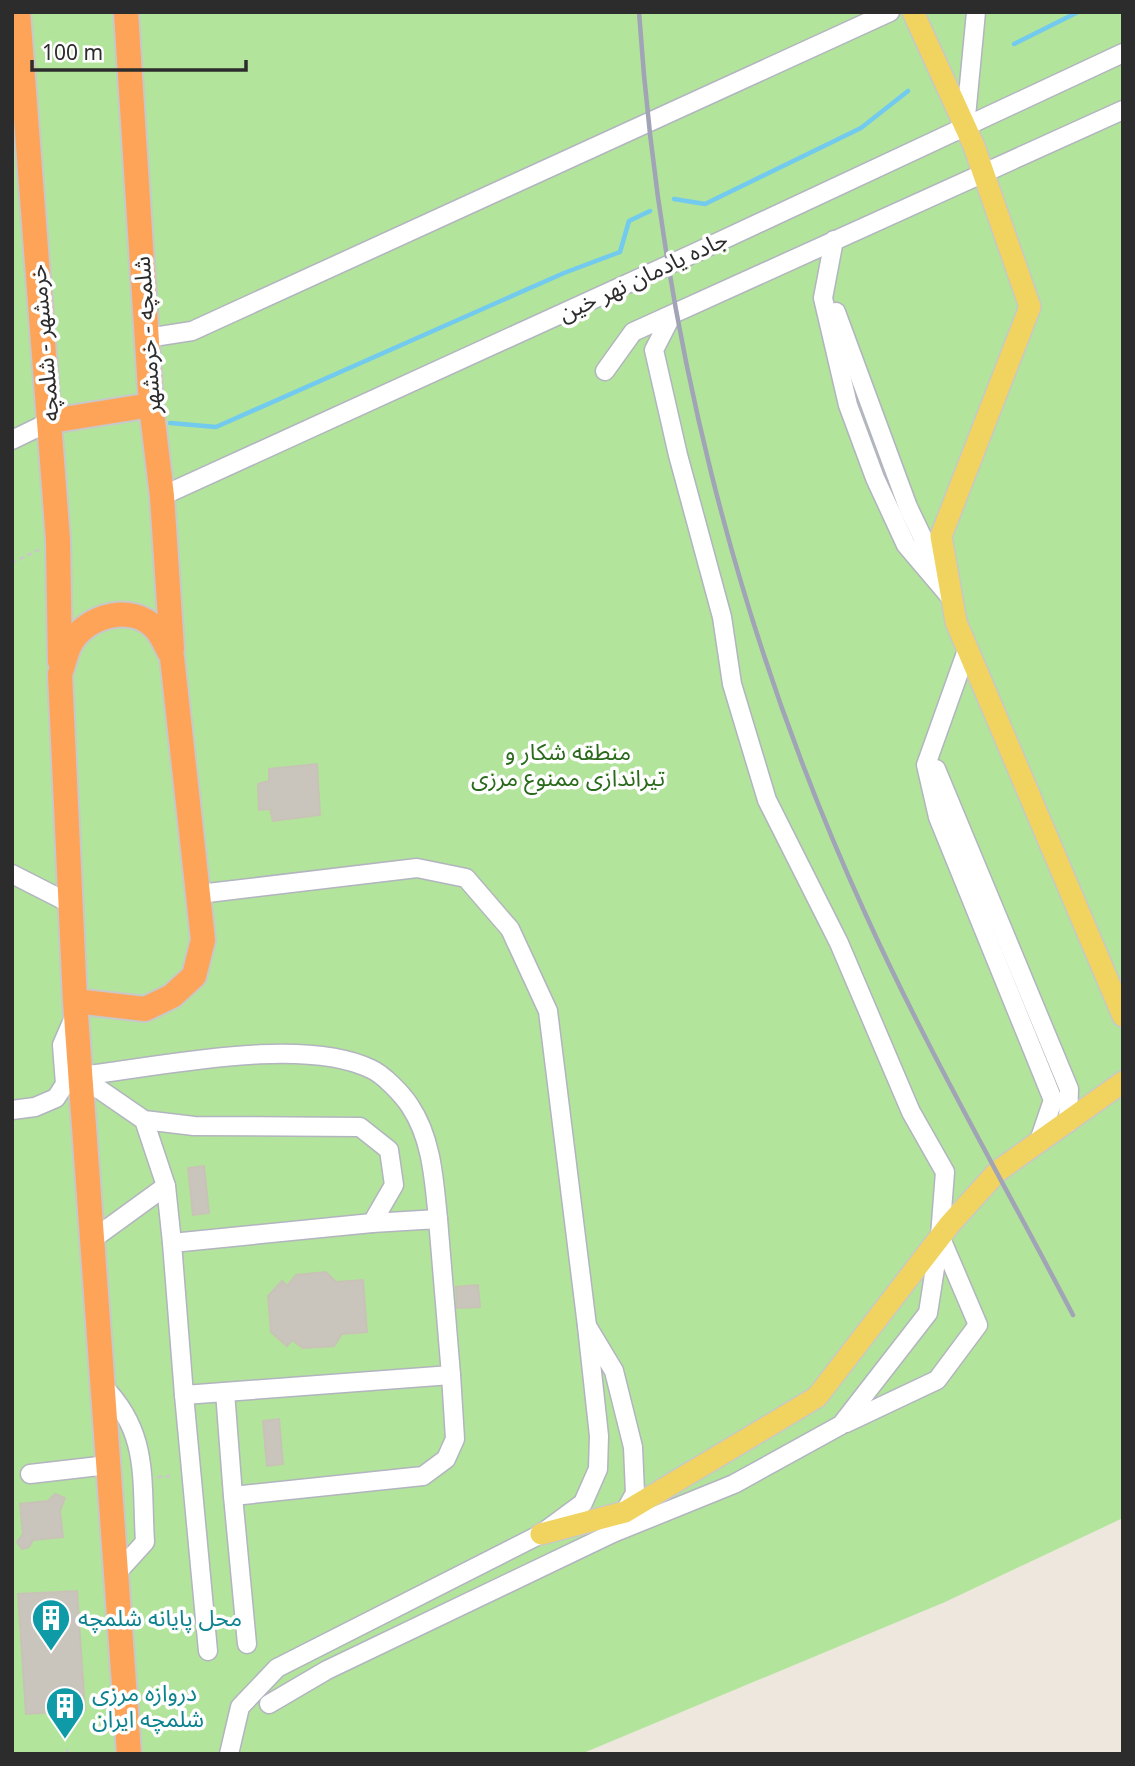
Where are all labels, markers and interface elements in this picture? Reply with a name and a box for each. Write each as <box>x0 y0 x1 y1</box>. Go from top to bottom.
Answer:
scale bar <box>32 28 245 72</box>
text: 100 m <box>42 38 103 66</box>
street label: جاده یادمان نهر خین <box>553 222 732 328</box>
street label: شلمچه - خرمشهر <box>125 255 168 416</box>
street label: خرمشهر - شلمچه <box>20 263 66 423</box>
park label: منطقه شکار و تیراندازی ممنوع مرزی <box>471 735 665 795</box>
building icon: محل پایانه شلمچه <box>30 1597 72 1652</box>
place label: محل پایانه شلمچه <box>78 1601 242 1633</box>
place label: دروازه مرزی شلمچه ایران <box>92 1676 204 1734</box>
building icon: دروازه مرزی شلمچه ایران <box>44 1685 86 1740</box>

